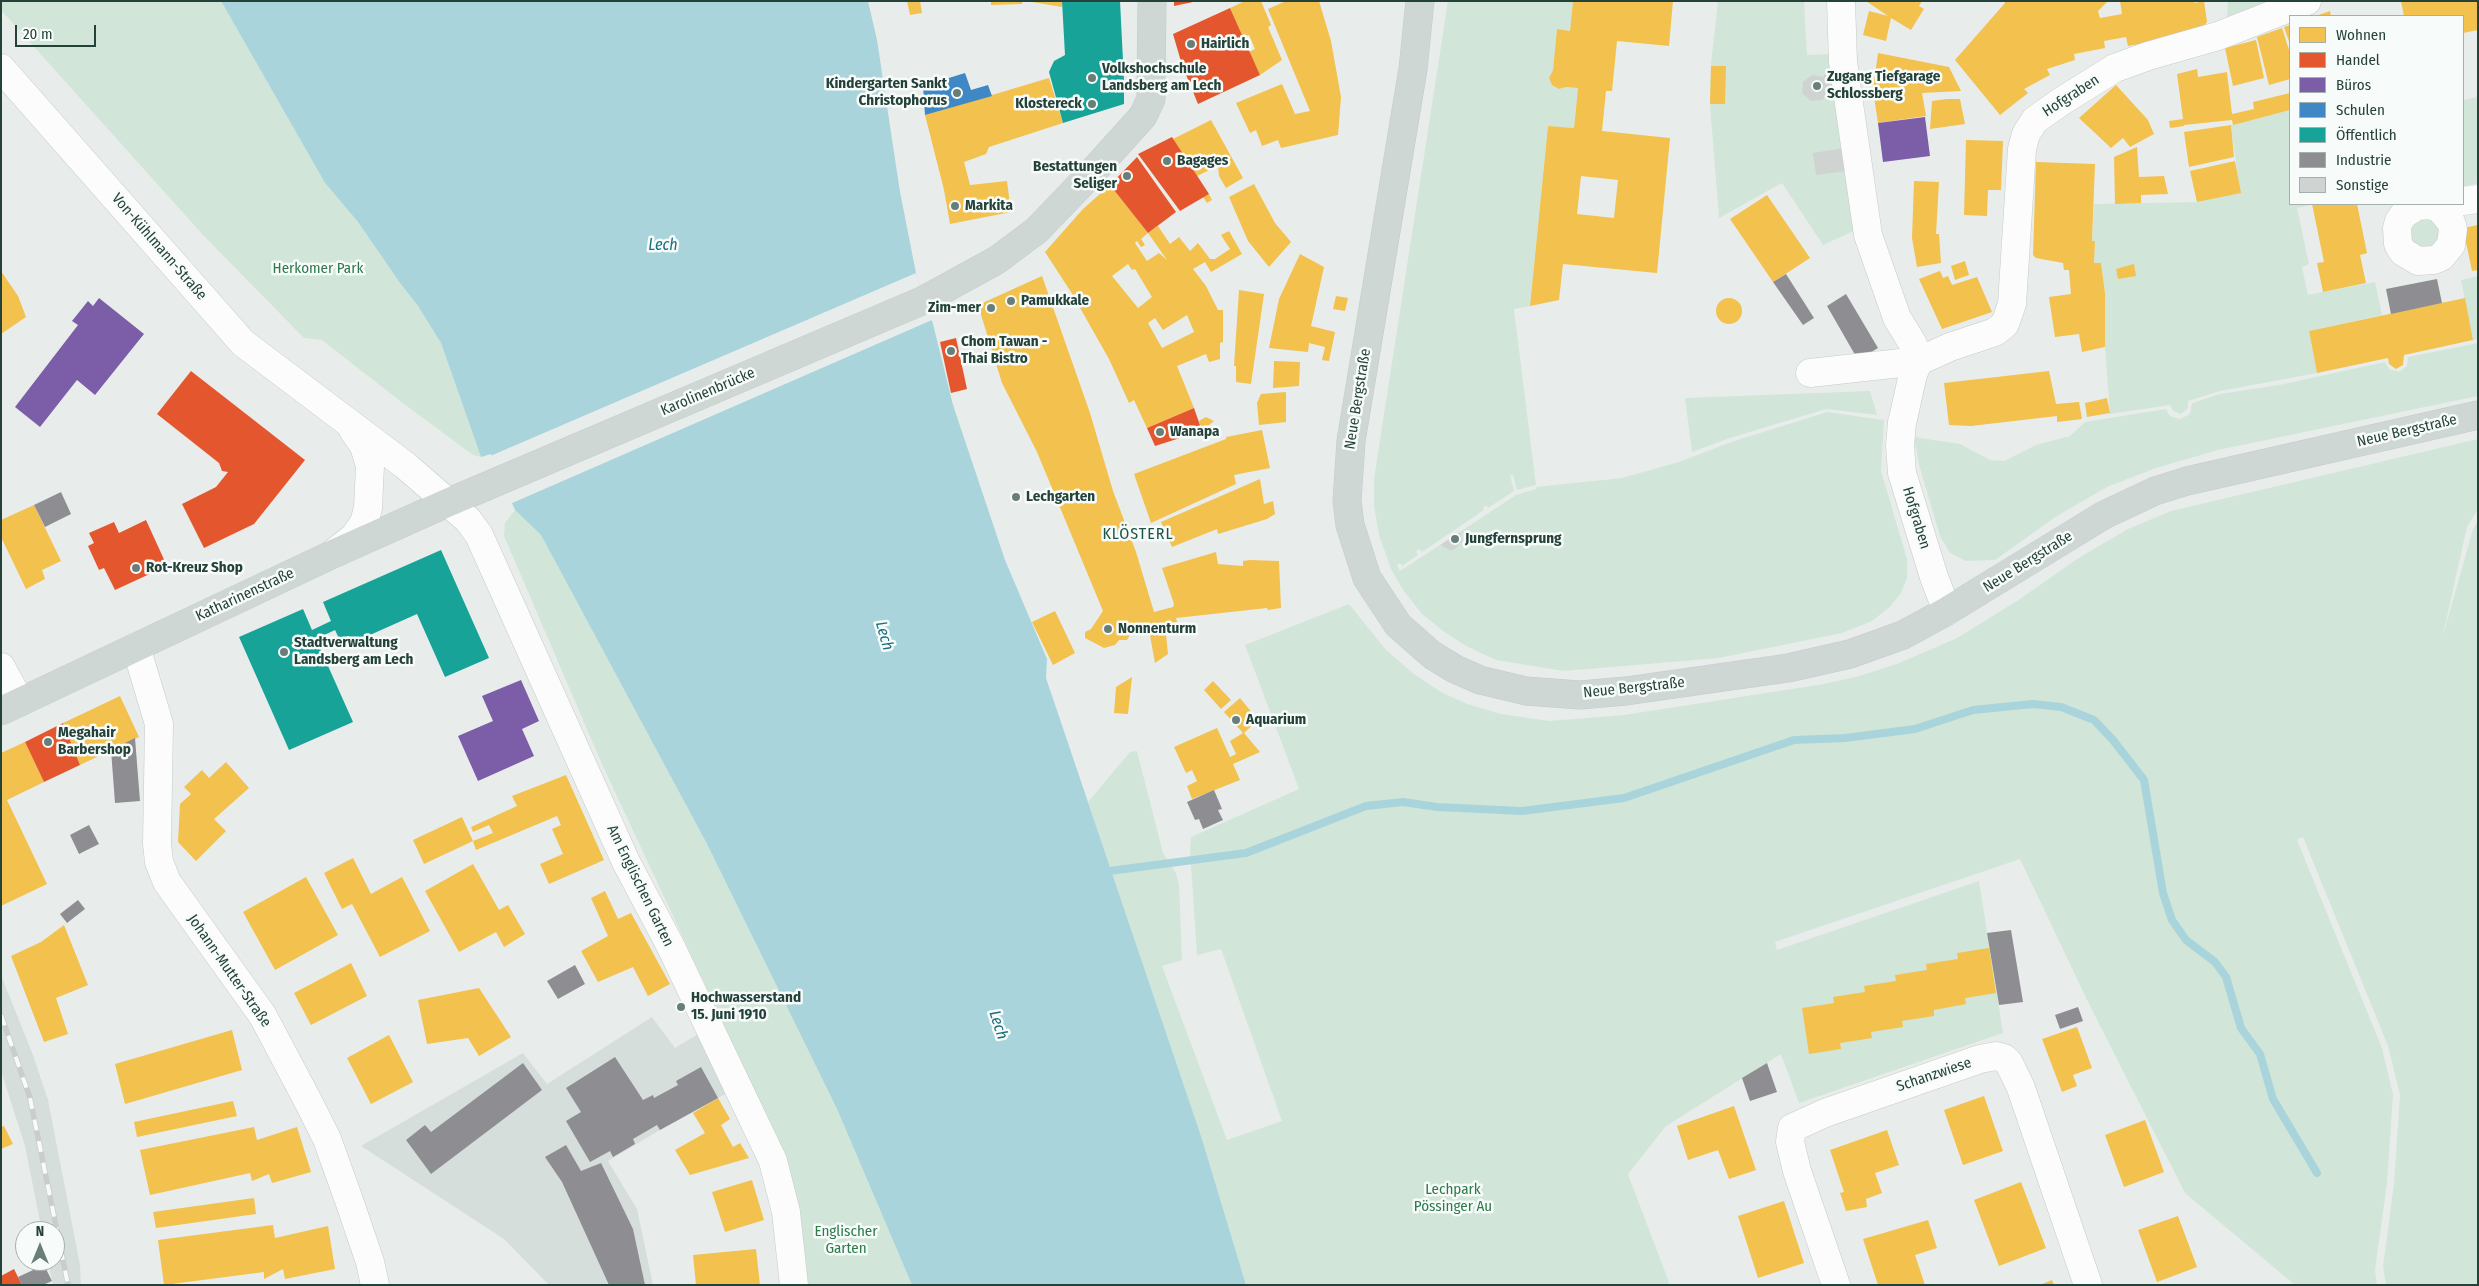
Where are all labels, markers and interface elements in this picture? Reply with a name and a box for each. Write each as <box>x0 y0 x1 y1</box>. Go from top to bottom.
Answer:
scale bar <box>18 15 99 47</box>
legend <box>2289 15 2464 205</box>
text: 20 m <box>23 25 53 43</box>
text: Wohnen <box>2336 26 2386 44</box>
place label: Hairlich <box>1201 35 1249 53</box>
marker: Hairlich <box>1185 38 1197 50</box>
text: Handel <box>2336 51 2380 69</box>
place label: Volkshochschule Landsberg am Lech <box>1102 60 1221 95</box>
place label: Zugang Tiefgarage Schlossberg <box>1827 68 1940 103</box>
street label: Hofgraben <box>2039 71 2103 121</box>
marker: Volkshochschule Landsberg am Lech <box>1086 72 1098 84</box>
place label: Kindergarten Sankt Christophorus <box>826 75 947 110</box>
text: Büros <box>2336 76 2371 94</box>
marker: Zugang Tiefgarage Schlossberg <box>1811 80 1823 92</box>
marker: Kindergarten Sankt Christophorus <box>951 87 963 99</box>
place label: Klostereck <box>1015 95 1082 113</box>
marker: Klostereck <box>1086 98 1098 110</box>
text: Schulen <box>2336 101 2385 119</box>
text: Öffentlich <box>2336 126 2397 144</box>
text: Industrie <box>2336 151 2391 169</box>
place label: Bagages <box>1177 152 1228 170</box>
marker: Bagages <box>1161 155 1173 167</box>
place label: Bestattungen Seliger <box>1033 158 1117 193</box>
marker: Bestattungen Seliger <box>1121 170 1133 182</box>
text: Sonstige <box>2336 176 2389 194</box>
street label: Von-Kühlmann-Straße <box>108 190 210 304</box>
place label: Markita <box>965 197 1013 215</box>
marker: Markita <box>949 200 961 212</box>
water label: Lech <box>648 236 678 256</box>
park label: Herkomer Park <box>273 260 363 278</box>
place label: Pamukkale <box>1021 292 1089 310</box>
marker: Pamukkale <box>1005 295 1017 307</box>
place label: Zim-mer <box>928 299 981 317</box>
marker: Zim-mer <box>985 302 997 314</box>
place label: Chom Tawan - Thai Bistro <box>961 333 1047 368</box>
marker: Chom Tawan - Thai Bistro <box>945 345 957 357</box>
street label: Neue Bergstraße <box>1341 347 1375 451</box>
street label: Karolinenbrücke <box>658 364 758 420</box>
street label: Neue Bergstraße <box>2355 411 2459 451</box>
place label: Wanapa <box>1170 423 1219 441</box>
marker: Wanapa <box>1154 426 1166 438</box>
street label: Hofgraben <box>1898 485 1934 551</box>
place label: Lechgarten <box>1026 488 1095 506</box>
marker: Lechgarten <box>1010 491 1022 503</box>
district label: KLÖSTERL <box>1101 525 1175 545</box>
street label: Neue Bergstraße <box>1980 527 2076 597</box>
place label: Jungfernsprung <box>1465 530 1561 548</box>
marker: Jungfernsprung <box>1449 533 1461 545</box>
place label: Rot-Kreuz Shop <box>146 559 243 577</box>
marker: Rot-Kreuz Shop <box>130 562 142 574</box>
street label: Katharinenstraße <box>193 564 297 626</box>
water label: Lech <box>871 619 897 653</box>
place label: Nonnenturm <box>1118 620 1196 638</box>
marker: Nonnenturm <box>1102 623 1114 635</box>
place label: Stadtverwaltung Landsberg am Lech <box>294 634 413 669</box>
marker: Stadtverwaltung Landsberg am Lech <box>278 646 290 658</box>
street label: Neue Bergstraße <box>1582 674 1686 702</box>
place label: Aquarium <box>1246 711 1306 729</box>
marker: Aquarium <box>1230 714 1242 726</box>
place label: Megahair Barbershop <box>58 724 131 759</box>
marker: Megahair Barbershop <box>42 736 54 748</box>
street label: Am Englischen Garten <box>603 822 677 950</box>
street label: Johann-Mutter-Straße <box>183 911 275 1031</box>
place label: Hochwasserstand 15. Juni 1910 <box>691 989 801 1024</box>
marker: Hochwasserstand 15. Juni 1910 <box>675 1001 687 1013</box>
water label: Lech <box>984 1008 1012 1042</box>
street label: Schanzwiese <box>1894 1054 1974 1096</box>
park label: Lechpark Pössinger Au <box>1414 1181 1492 1216</box>
north arrow <box>15 1221 65 1271</box>
text: N <box>36 1223 44 1240</box>
park label: Englischer Garten <box>815 1223 877 1258</box>

